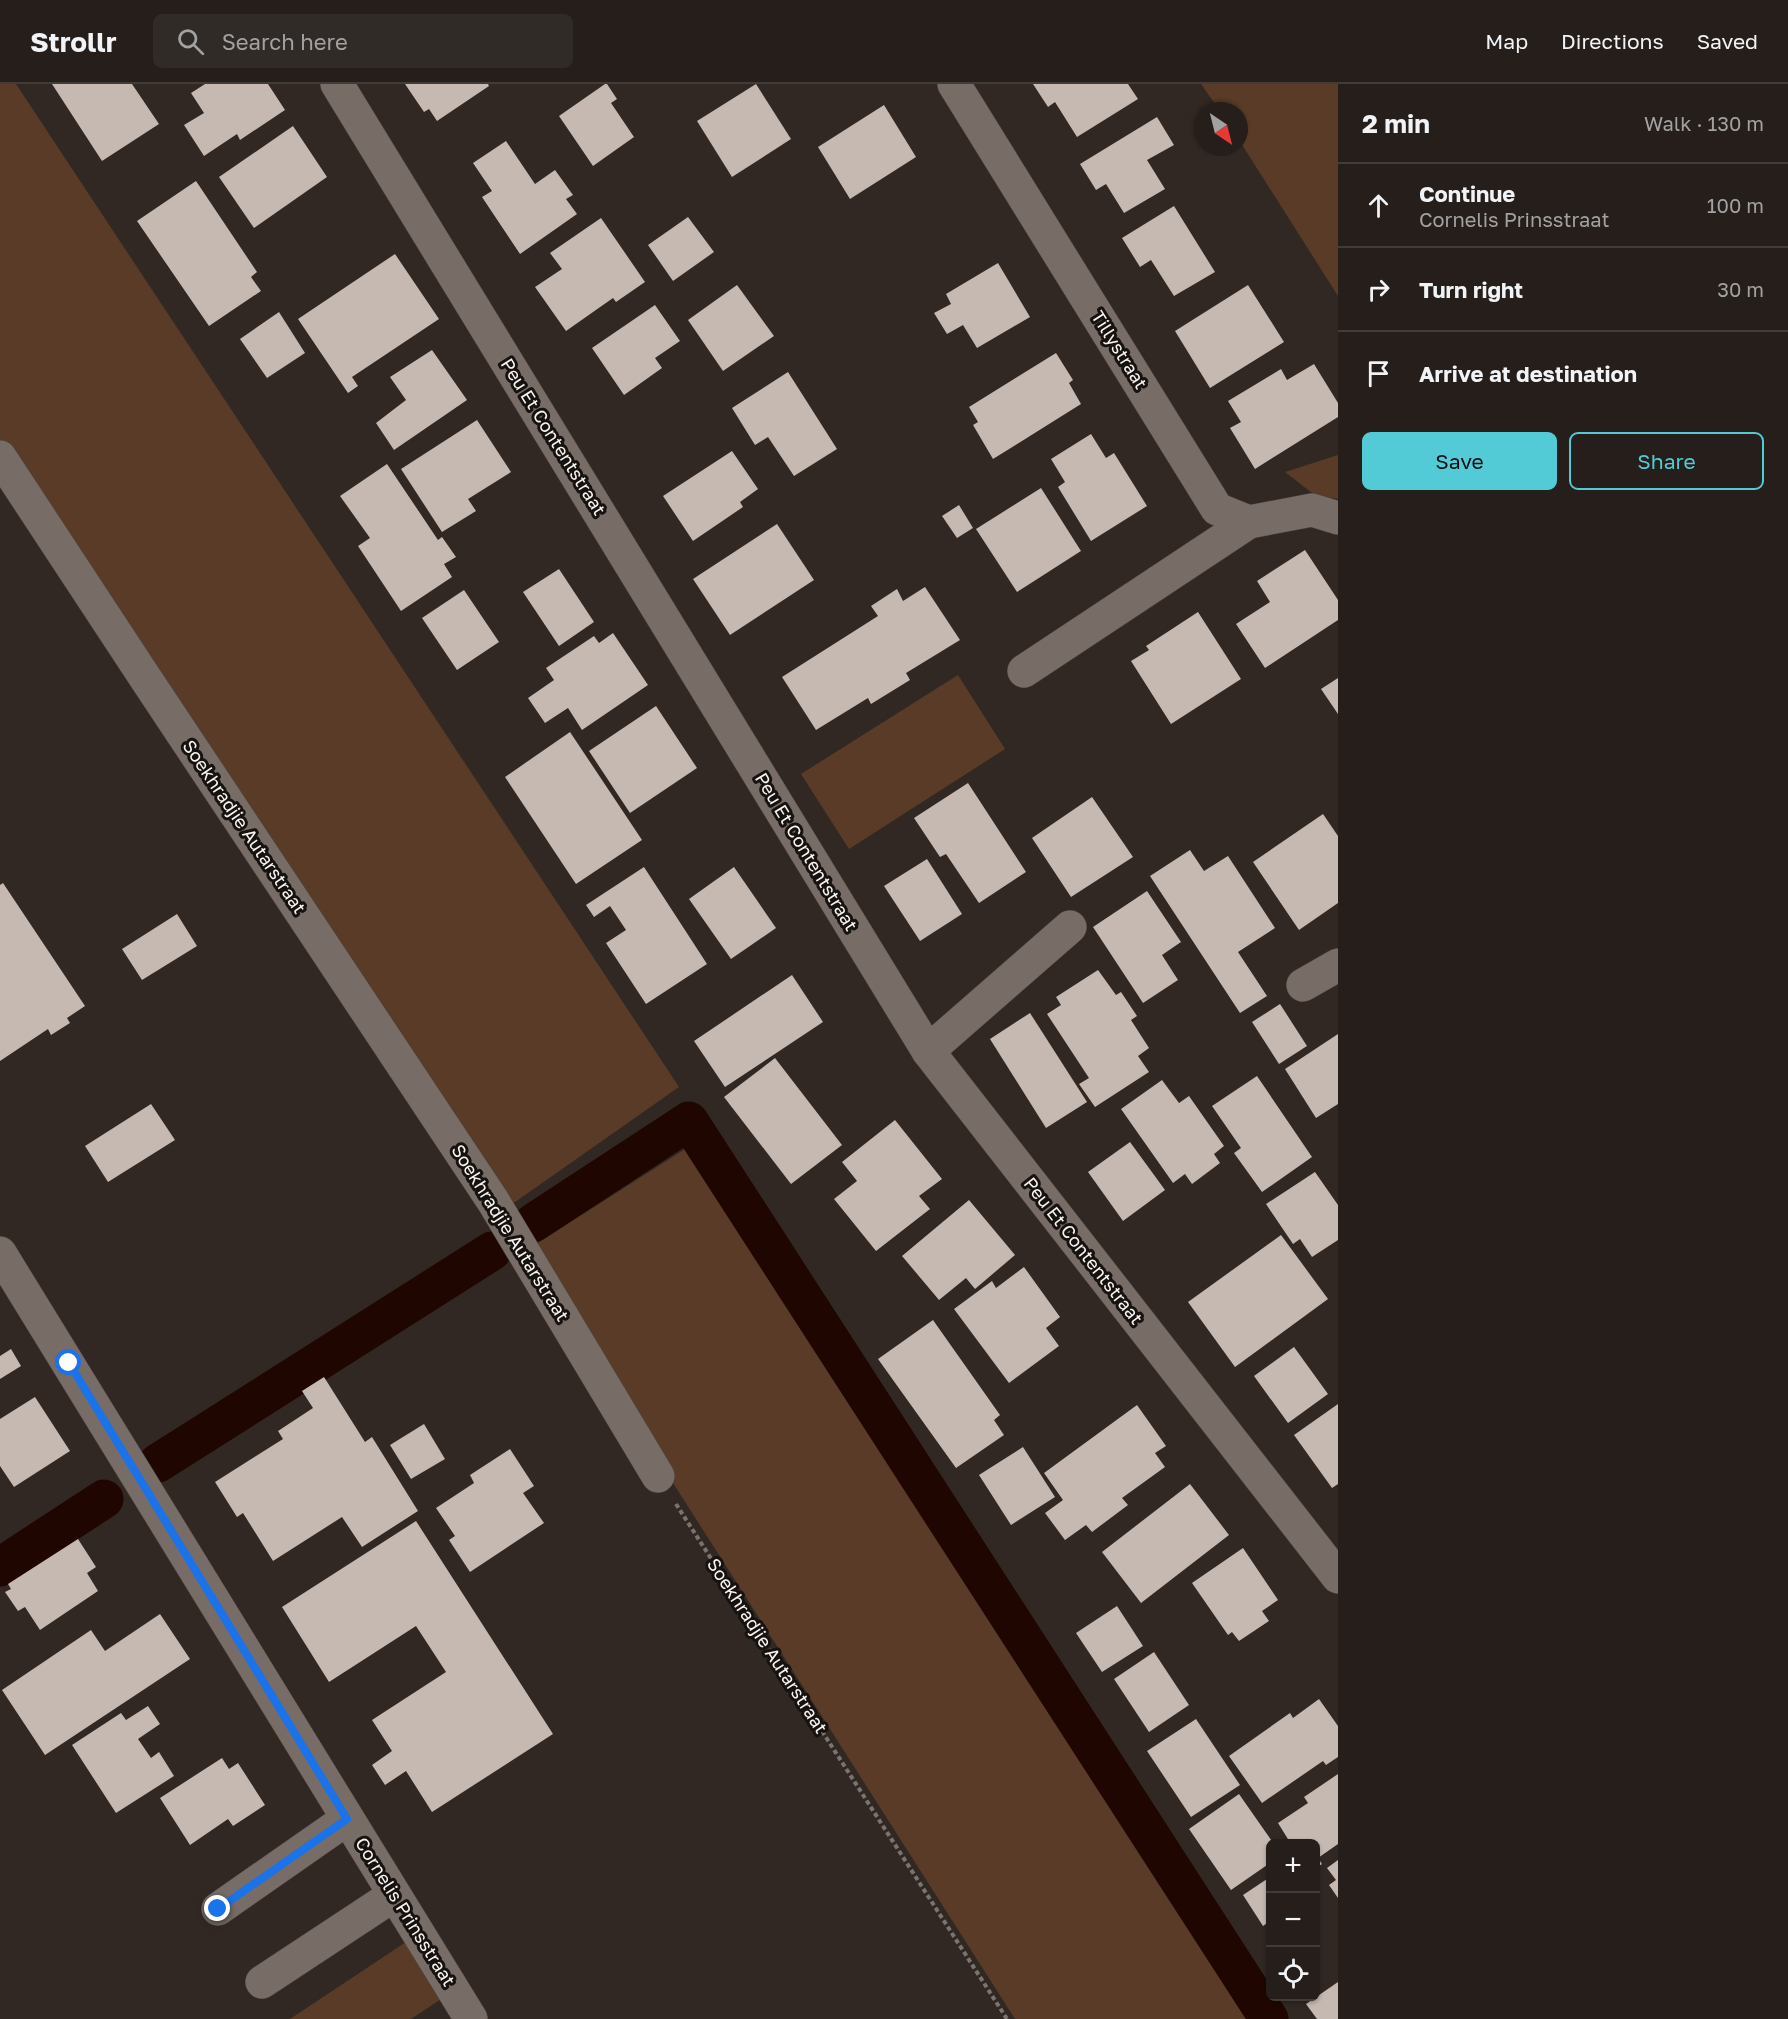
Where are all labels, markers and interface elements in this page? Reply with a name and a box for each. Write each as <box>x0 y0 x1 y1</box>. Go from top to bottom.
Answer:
search box <box>153 14 573 68</box>
text: Strollr <box>30 25 117 58</box>
icon: search <box>174 25 207 58</box>
text: Search here <box>222 28 348 55</box>
text: Map <box>1485 28 1528 54</box>
text: Directions <box>1561 28 1664 54</box>
text: Saved <box>1697 28 1758 54</box>
north arrow <box>1194 102 1248 156</box>
text: 2 min <box>1362 108 1430 139</box>
text: Walk · 130 m <box>1644 111 1764 135</box>
text: Continue <box>1419 180 1515 207</box>
icon: ahead <box>1362 189 1395 222</box>
text: 100 m <box>1707 193 1764 217</box>
text: Cornelis Prinsstraat <box>1419 207 1609 231</box>
icon: right <box>1362 273 1395 306</box>
text: Turn right <box>1419 276 1523 303</box>
text: 30 m <box>1717 277 1764 301</box>
street label: Tillystraat <box>1087 306 1153 393</box>
street label: Peu Et Contentstraat <box>497 354 611 519</box>
icon: arrive <box>1362 357 1395 390</box>
text: Arrive at destination <box>1419 360 1637 387</box>
button: Save <box>1362 432 1557 490</box>
button: Share <box>1569 432 1764 490</box>
street label: Soekhradjie Autarstraat <box>179 735 311 917</box>
street label: Peu Et Contentstraat <box>751 768 863 935</box>
street label: Soekhradjie Autarstraat <box>447 1140 574 1325</box>
street label: Peu Et Contentstraat <box>1019 1172 1148 1328</box>
route start <box>55 1349 81 1375</box>
street label: Soekhradjie Autarstraat <box>703 1554 833 1737</box>
street label: Cornelis Prinsstraat <box>351 1833 461 1990</box>
map controls <box>1266 1839 1320 2001</box>
button: + <box>1266 1839 1320 1893</box>
button: − <box>1266 1893 1320 1947</box>
route end <box>204 1895 230 1921</box>
button: locate <box>1266 1947 1320 2001</box>

